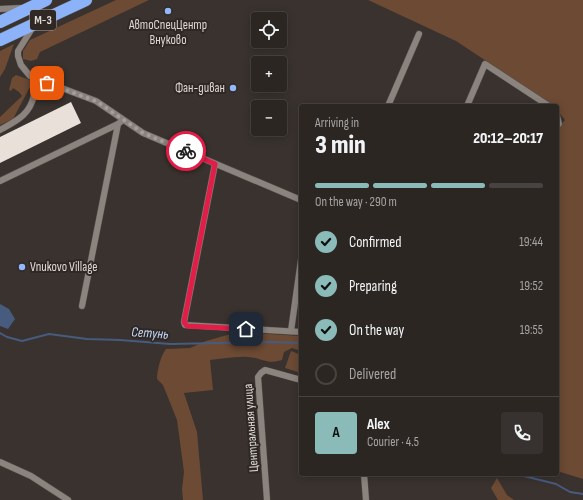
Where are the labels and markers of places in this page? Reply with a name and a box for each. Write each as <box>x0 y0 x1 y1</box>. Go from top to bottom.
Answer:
marker: АвтоСпецЦентр Внуково <box>163 6 173 16</box>
place label: АвтоСпецЦентр Внуково <box>128 17 207 48</box>
pin <box>30 66 64 100</box>
place label: Фан-диван <box>175 80 225 96</box>
marker: Фан-диван <box>228 83 238 93</box>
place label: Vnukovo Village <box>30 259 98 275</box>
marker: Vnukovo Village <box>17 262 27 272</box>
pin <box>229 312 263 346</box>

